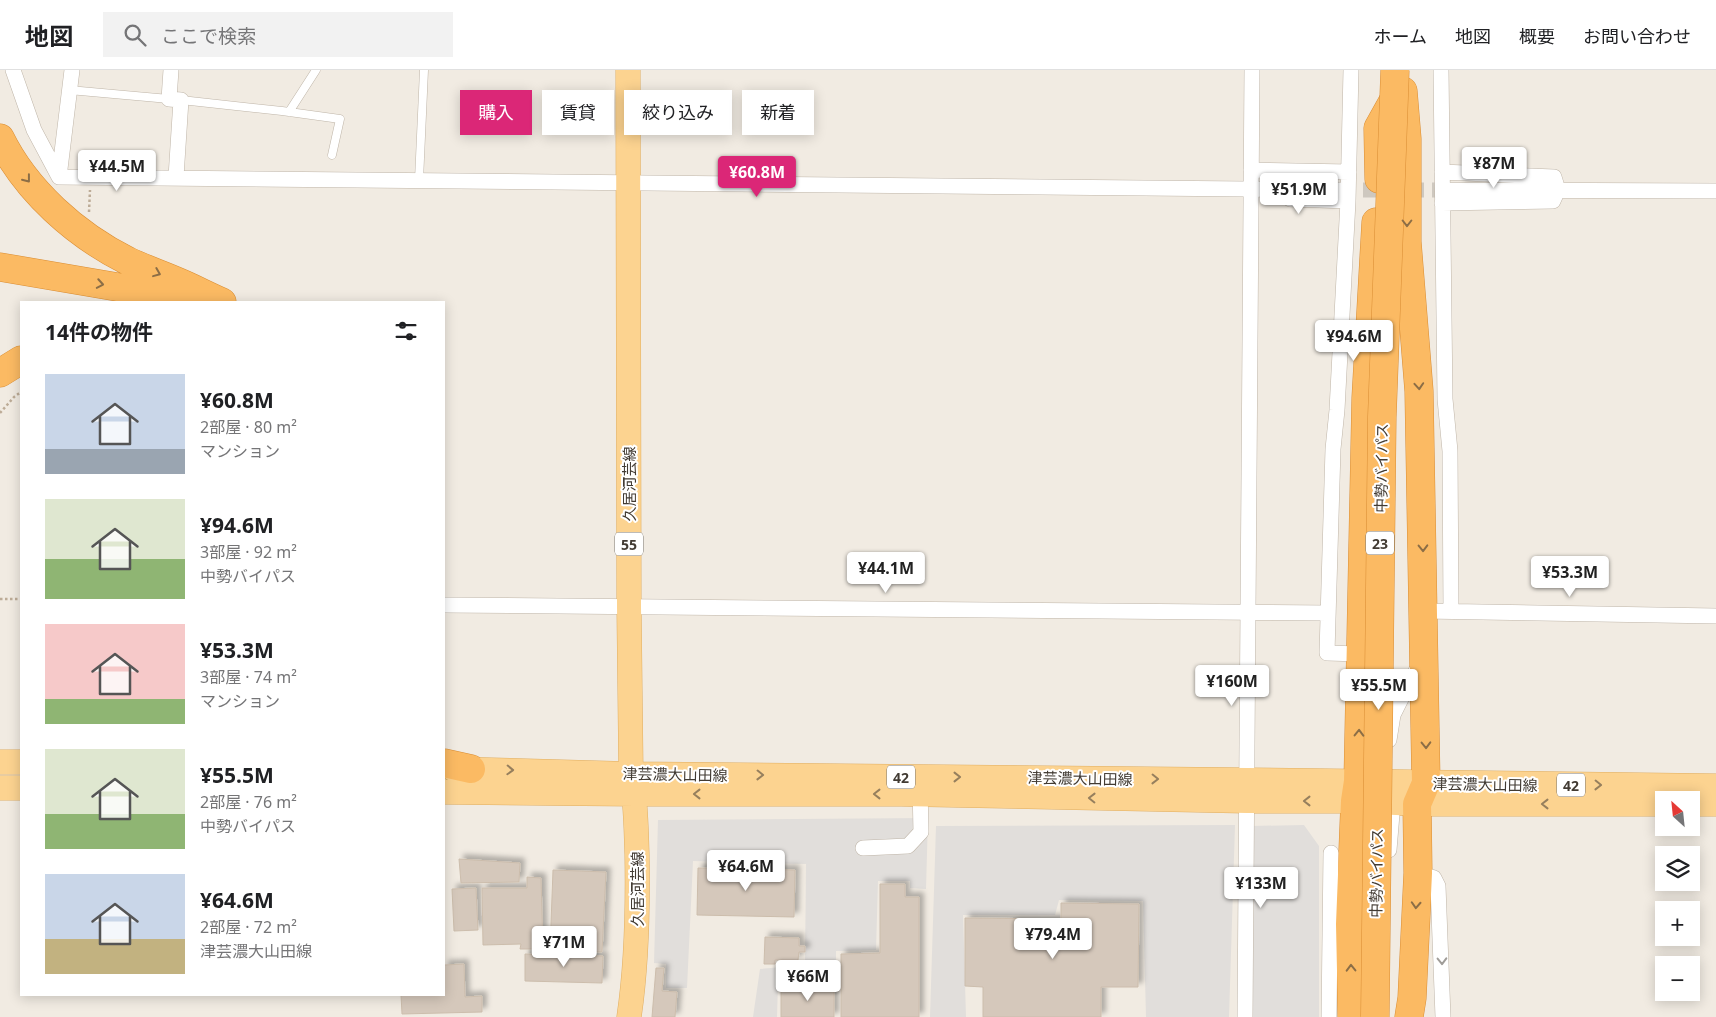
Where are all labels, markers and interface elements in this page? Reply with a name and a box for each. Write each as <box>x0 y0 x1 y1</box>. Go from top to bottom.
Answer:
search box <box>103 12 453 57</box>
text: 地図 <box>25 19 73 52</box>
icon: search <box>121 21 149 49</box>
text: ここで検索 <box>161 23 256 49</box>
text: ホーム <box>1374 24 1427 48</box>
text: 地図 <box>1455 24 1491 48</box>
text: 概要 <box>1519 24 1555 48</box>
text: お問い合わせ <box>1583 24 1691 48</box>
chip: 購入 <box>460 90 532 135</box>
chip: 賃貸 <box>542 90 614 135</box>
chip: 絞り込み <box>624 90 732 135</box>
chip: 新着 <box>742 90 814 135</box>
pin: ¥87M <box>1464 146 1524 189</box>
pin: ¥44.5M <box>76 150 158 192</box>
text: ¥87M <box>1473 152 1515 174</box>
text: ¥44.5M <box>89 155 145 177</box>
pin: ¥60.8M <box>716 156 798 198</box>
text: ¥60.8M <box>729 161 785 183</box>
pin: ¥51.9M <box>1258 172 1340 215</box>
one-way arrow <box>21 173 30 183</box>
text: ¥51.9M <box>1271 178 1327 200</box>
one-way arrow <box>1402 220 1412 228</box>
one-way arrow <box>152 267 161 277</box>
one-way arrow <box>95 279 104 289</box>
icon: filters <box>392 317 420 345</box>
text: 14件の物件 <box>45 318 153 346</box>
pin: ¥94.6M <box>1313 320 1395 362</box>
text: ¥94.6M <box>1326 325 1382 347</box>
one-way arrow <box>1413 382 1424 390</box>
text: ¥60.8M <box>200 386 274 414</box>
icon: home <box>85 394 145 454</box>
text: 2部屋 · 80 m² <box>200 416 297 438</box>
street label: 中勢バイパス <box>1370 423 1392 513</box>
text: マンション <box>200 440 280 462</box>
street label: 久居河芸線 <box>619 446 639 522</box>
text: ¥94.6M <box>200 511 274 539</box>
icon: home <box>85 519 145 579</box>
road number: 55 <box>615 532 643 556</box>
road number: 23 <box>1366 532 1394 554</box>
text: 3部屋 · 92 m² <box>200 541 297 563</box>
one-way arrow <box>1418 544 1428 552</box>
pin: ¥44.1M <box>845 552 927 594</box>
pin: ¥53.3M <box>1529 556 1611 598</box>
text: ¥44.1M <box>858 557 914 579</box>
text: ¥53.3M <box>1542 561 1598 583</box>
text: 中勢バイパス <box>200 565 296 587</box>
text: ¥53.3M <box>200 636 274 664</box>
icon: home <box>85 644 145 704</box>
pin: ¥160M <box>1197 664 1267 707</box>
text: 3部屋 · 74 m² <box>200 666 297 688</box>
pin: ¥55.5M <box>1338 668 1420 711</box>
text: ¥160M <box>1206 670 1258 692</box>
text: ¥55.5M <box>1351 674 1407 696</box>
text: マンション <box>200 690 280 712</box>
one-way arrow <box>1354 728 1364 736</box>
one-way arrow <box>1421 742 1431 750</box>
text: ¥55.5M <box>200 761 274 789</box>
street label: 津芸濃大山田線 <box>622 763 728 785</box>
one-way arrow <box>506 765 514 775</box>
road number: 42 <box>887 766 915 789</box>
street label: 津芸濃大山田線 <box>1027 767 1133 789</box>
icon: home <box>85 769 145 829</box>
one-way arrow <box>756 770 764 780</box>
one-way arrow <box>954 772 962 782</box>
street label: 津芸濃大山田線 <box>1432 773 1538 795</box>
one-way arrow <box>1152 774 1159 784</box>
road number: 42 <box>1557 774 1585 796</box>
one-way arrow <box>1594 780 1602 790</box>
one-way arrow <box>692 789 700 799</box>
one-way arrow <box>872 789 880 799</box>
text: 2部屋 · 76 m² <box>200 791 297 813</box>
north arrow <box>1655 791 1700 836</box>
map controls <box>1655 791 1700 1001</box>
one-way arrow <box>1087 793 1095 803</box>
one-way arrow <box>1302 796 1310 806</box>
one-way arrow <box>1541 799 1548 809</box>
text: 中勢バイパス <box>200 815 296 837</box>
street label: 中勢バイパス <box>1365 828 1387 918</box>
button: layers <box>1655 846 1700 891</box>
pin: ¥64.6M <box>705 850 787 892</box>
street label: 久居河芸線 <box>627 851 647 927</box>
text: ¥64.6M <box>718 855 774 877</box>
pin: ¥133M <box>1226 866 1296 909</box>
text: ¥133M <box>1235 872 1287 894</box>
text: ¥64.6M <box>200 886 274 914</box>
icon: home <box>85 894 145 954</box>
button: + <box>1655 901 1700 946</box>
one-way arrow <box>1411 902 1422 910</box>
text: 2部屋 · 72 m² <box>200 916 297 938</box>
pin: ¥79.4M <box>1012 918 1094 960</box>
text: ¥79.4M <box>1025 923 1081 945</box>
pin: ¥71M <box>534 926 594 968</box>
text: ¥71M <box>543 931 585 953</box>
text: 津芸濃大山田線 <box>200 940 312 962</box>
button: − <box>1655 956 1700 1001</box>
one-way arrow <box>1436 957 1447 965</box>
pin: ¥66M <box>778 960 838 1002</box>
one-way arrow <box>1346 964 1356 972</box>
text: ¥66M <box>787 965 829 987</box>

